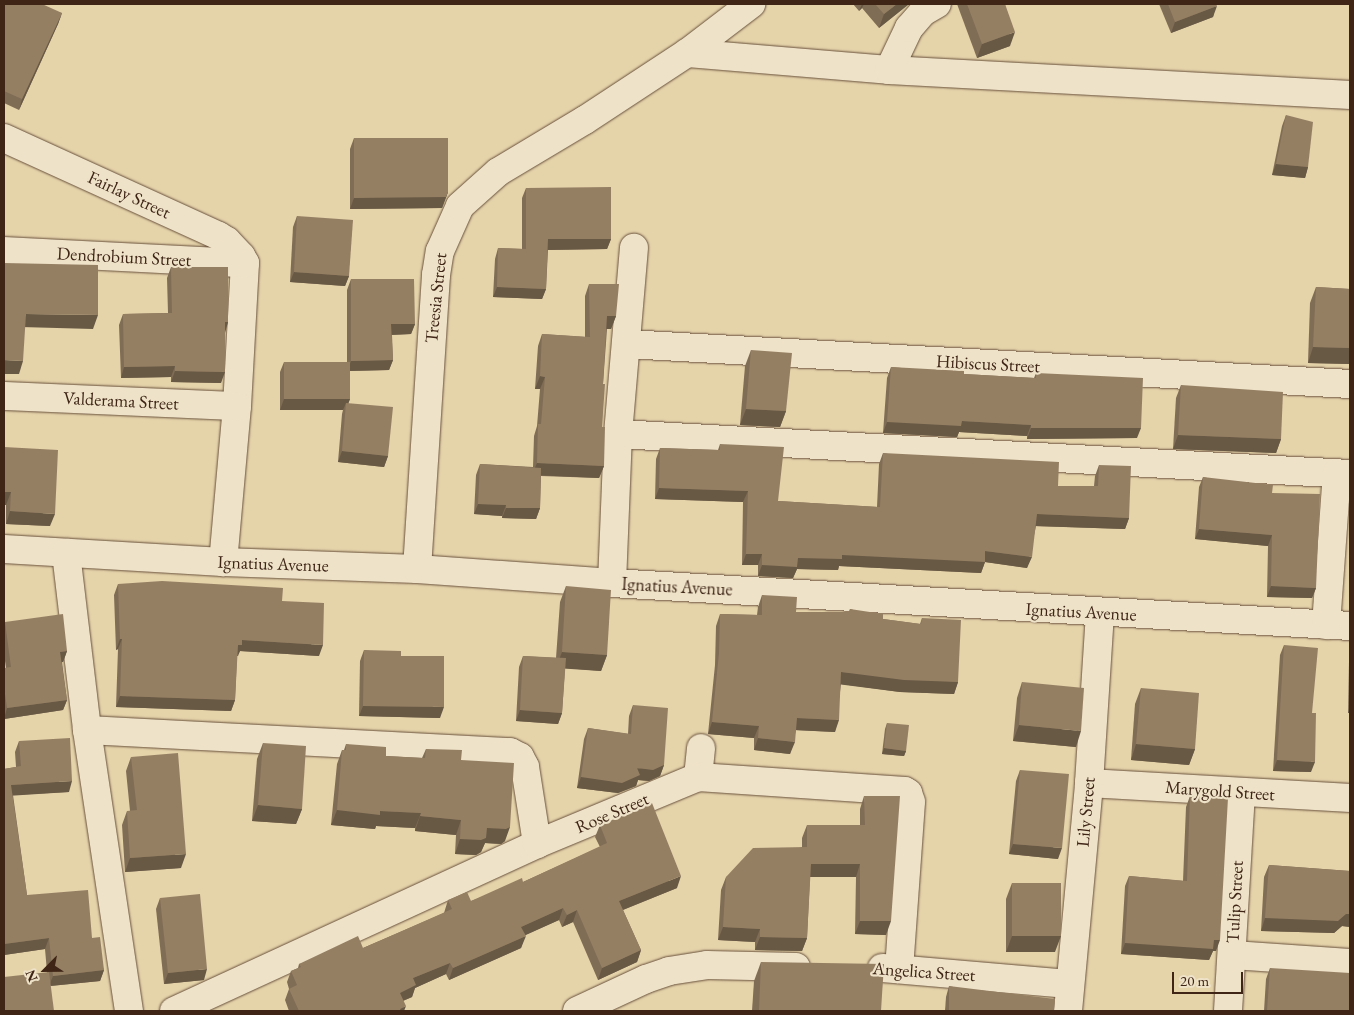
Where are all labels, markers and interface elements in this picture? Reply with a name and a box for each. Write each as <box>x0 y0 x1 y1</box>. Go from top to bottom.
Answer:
street label: Fairlay Street <box>84 166 174 224</box>
street label: Dendrobium Street <box>56 243 192 271</box>
street label: Treesia Street <box>421 252 451 344</box>
street label: Hibiscus Street <box>935 350 1041 378</box>
street label: Valderama Street <box>63 387 179 415</box>
street label: Ignatius Avenue <box>217 551 329 577</box>
street label: Ignatius Avenue <box>621 573 733 601</box>
street label: Ignatius Avenue <box>1025 598 1137 626</box>
street label: Lily Street <box>1072 776 1100 848</box>
street label: Marygold Street <box>1164 776 1276 806</box>
street label: Rose Street <box>572 788 652 838</box>
street label: Tulip Street <box>1222 860 1248 944</box>
north arrow <box>20 945 70 995</box>
street label: Angelica Street <box>872 958 976 986</box>
scale bar <box>1174 962 1245 994</box>
text: N <box>21 967 42 985</box>
text: 20 m <box>1180 971 1209 990</box>

